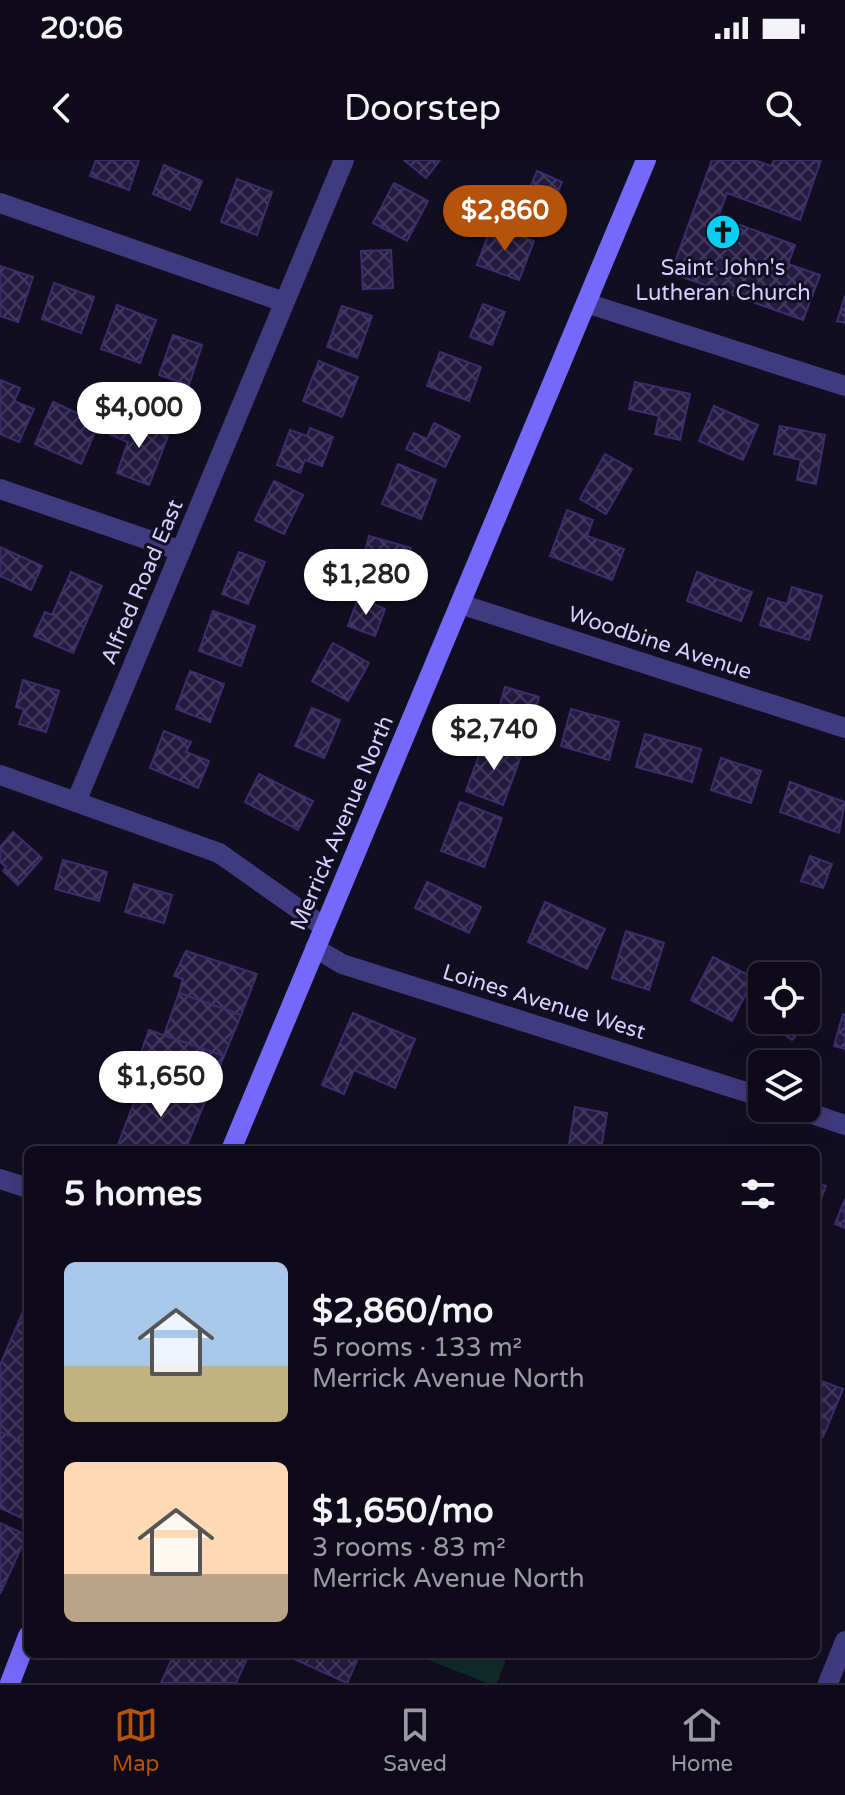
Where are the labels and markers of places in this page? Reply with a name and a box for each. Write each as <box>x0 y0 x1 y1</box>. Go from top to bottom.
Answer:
pin: $2,860 <box>440 185 570 253</box>
church icon: Saint John's Lutheran Church <box>704 213 742 251</box>
place label: Saint John's Lutheran Church <box>635 255 811 306</box>
pin: $4,000 <box>74 382 204 450</box>
pin: $1,280 <box>301 549 431 617</box>
pin: $2,740 <box>429 704 559 772</box>
pin: $1,650 <box>96 1051 226 1119</box>

